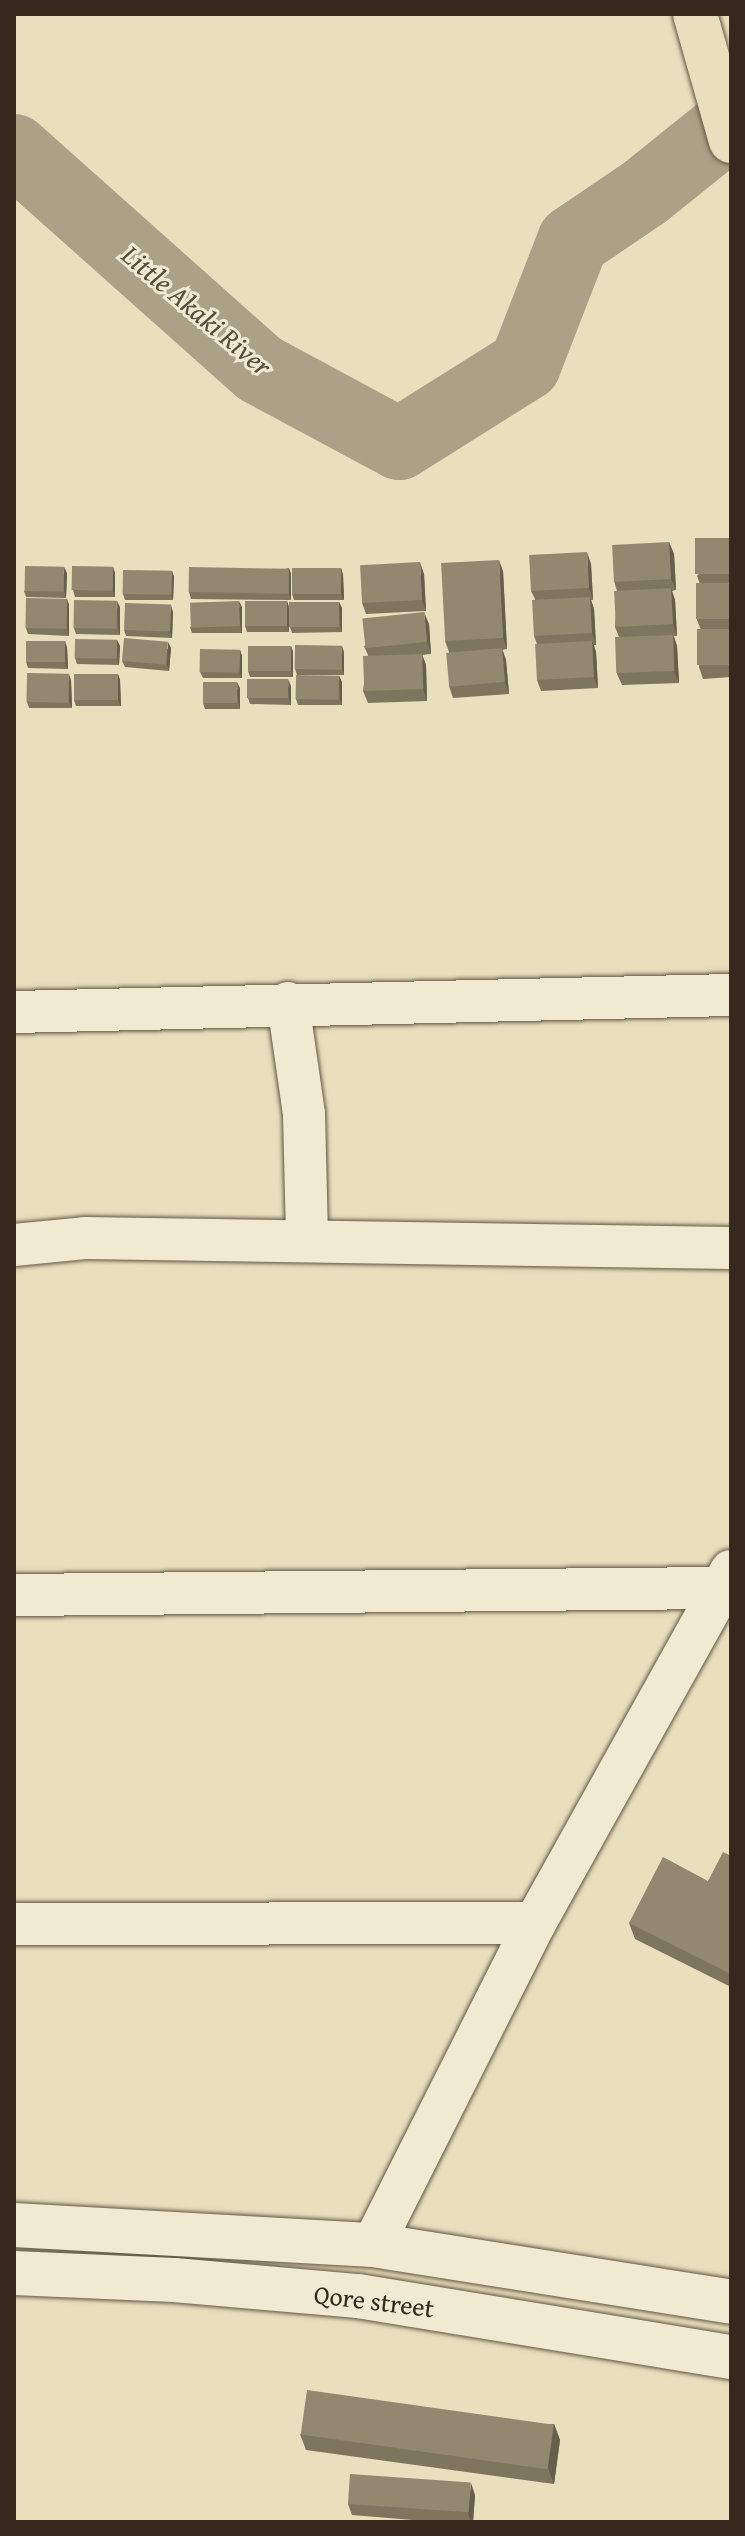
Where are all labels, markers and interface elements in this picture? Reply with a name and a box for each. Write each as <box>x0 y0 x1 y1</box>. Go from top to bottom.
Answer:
water label: Little Akaki River <box>115 238 279 382</box>
street label: Qore street <box>312 2278 436 2324</box>

